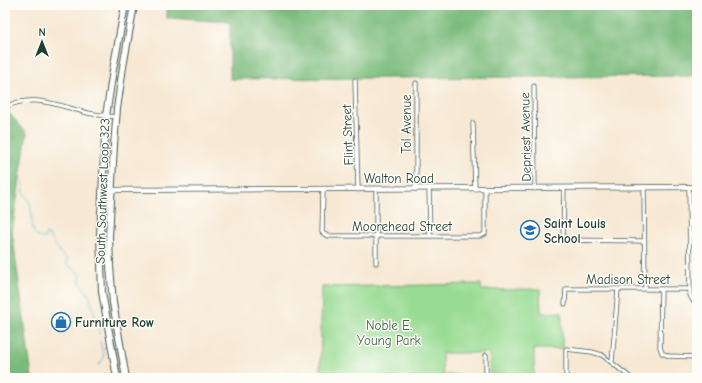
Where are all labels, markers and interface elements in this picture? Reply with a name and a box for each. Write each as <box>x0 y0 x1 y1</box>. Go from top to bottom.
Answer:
north arrow <box>22 22 62 62</box>
text: N <box>38 26 46 39</box>
street label: Depriest Avenue <box>517 92 534 182</box>
street label: Tol Avenue <box>399 94 414 154</box>
street label: Flint Street <box>339 103 356 166</box>
street label: South Southwest Loop 323 <box>92 118 113 264</box>
street label: Walton Road <box>364 171 434 186</box>
place label: Saint Louis School <box>544 216 606 246</box>
street label: Moorehead Street <box>352 219 453 234</box>
school or university icon: Saint Louis School <box>519 219 541 241</box>
street label: Madison Street <box>586 272 671 287</box>
shop icon: Furniture Row <box>50 311 72 333</box>
place label: Furniture Row <box>75 315 154 330</box>
park label: Noble E. Young Park <box>357 318 422 348</box>

